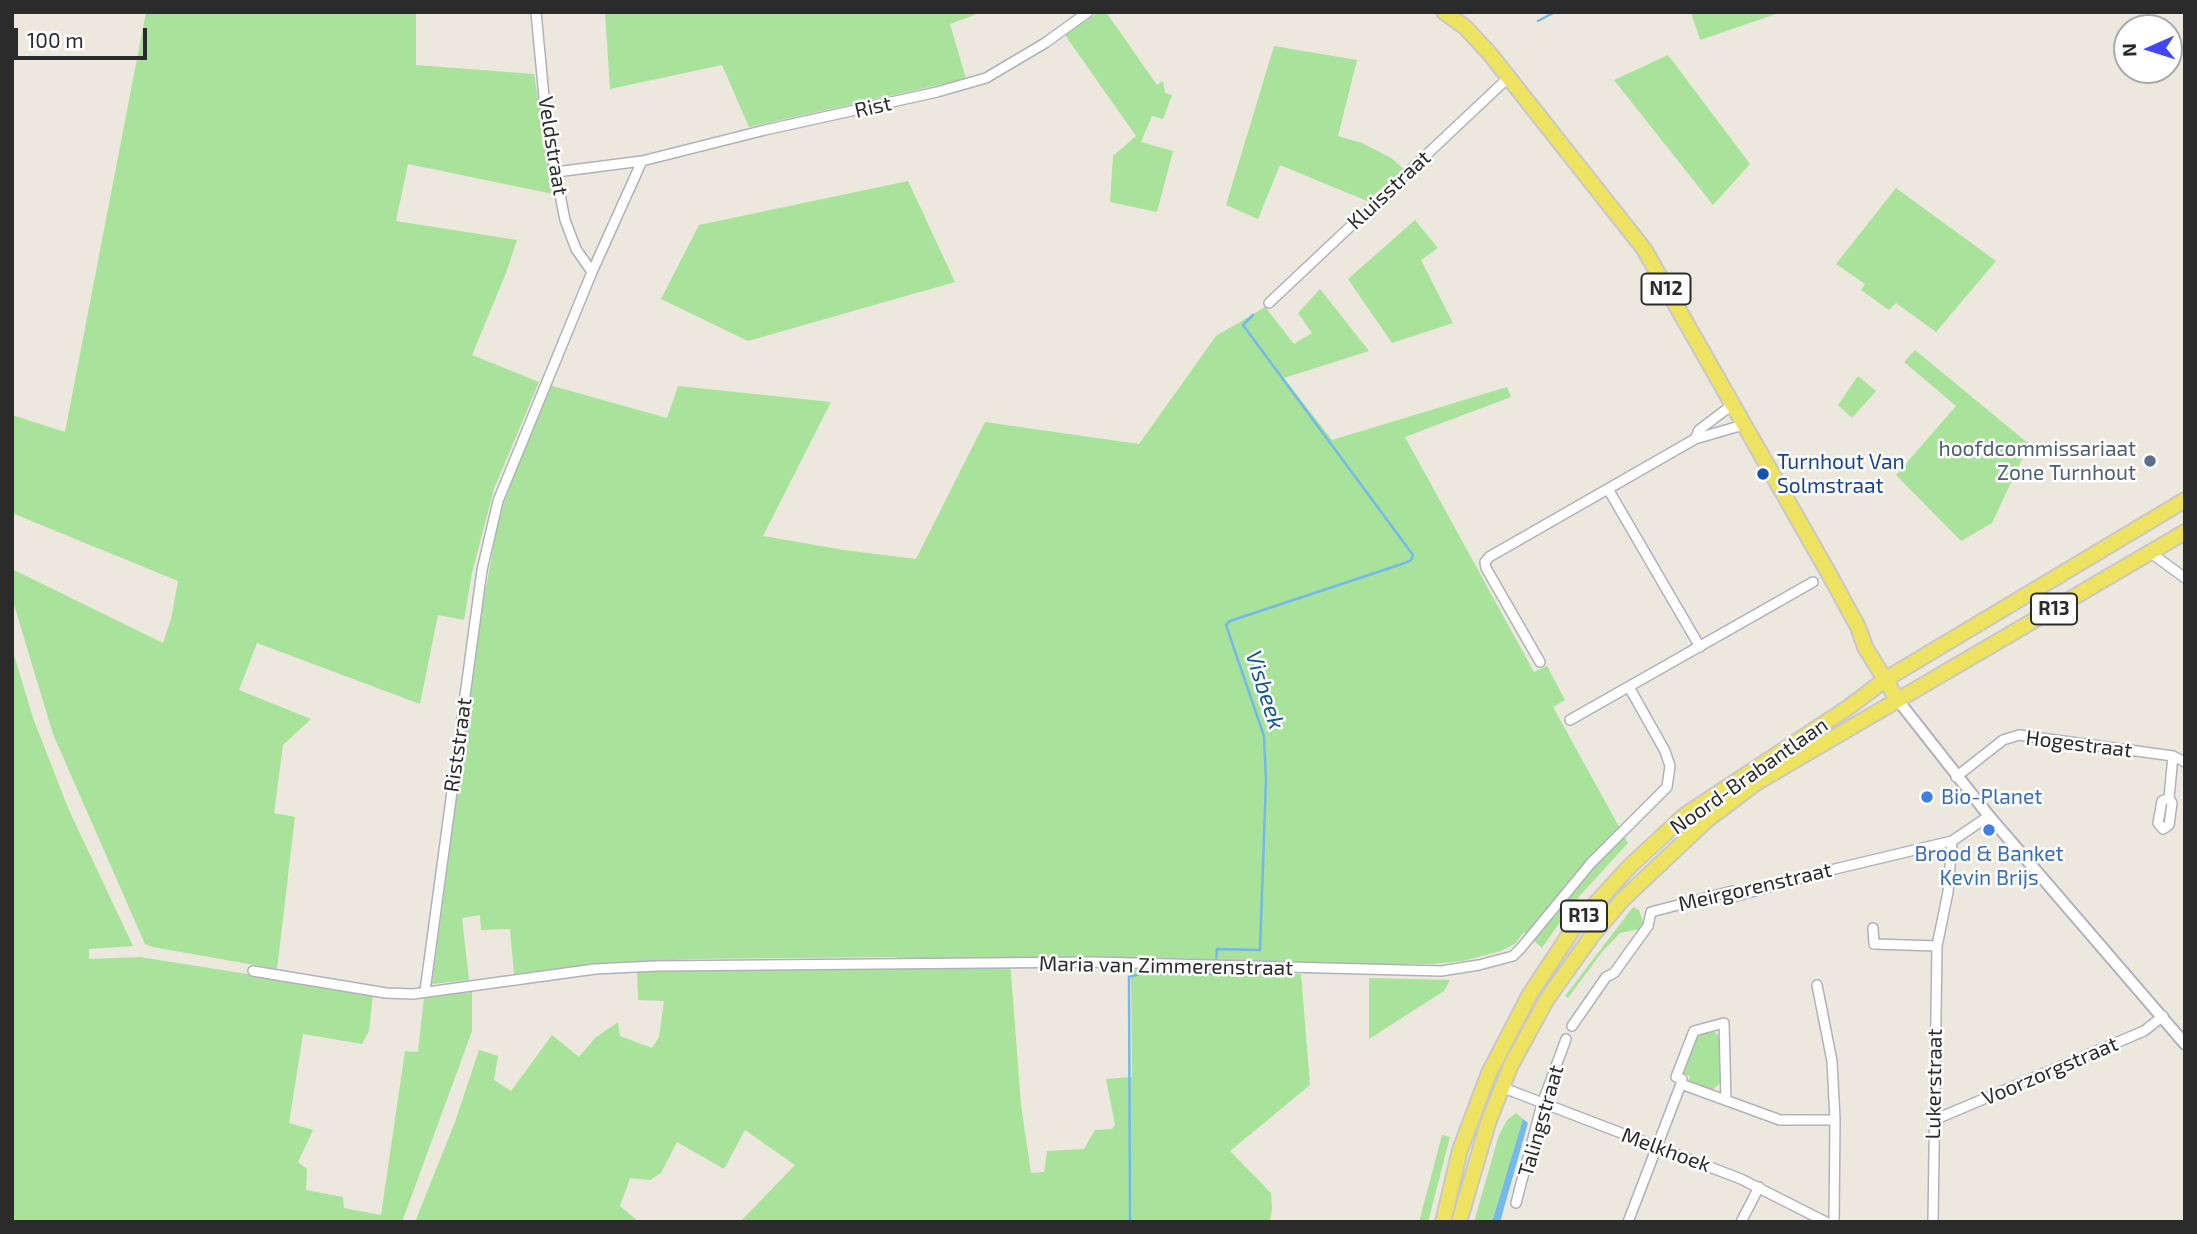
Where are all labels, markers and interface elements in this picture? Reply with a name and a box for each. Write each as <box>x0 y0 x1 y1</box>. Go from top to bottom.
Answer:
scale bar <box>18 14 150 58</box>
north arrow <box>2113 14 2183 84</box>
text: 100 m <box>27 27 84 52</box>
text: N <box>2117 43 2140 57</box>
street label: Rist <box>852 91 894 123</box>
street label: Veldstraat <box>533 95 573 197</box>
street label: Kluisstraat <box>1342 145 1436 235</box>
road number: N12 <box>1642 274 1690 304</box>
place label: hoofdcommissariaat Zone Turnhout <box>1938 436 2136 486</box>
place label: Turnhout Van Solmstraat <box>1777 449 1905 499</box>
marker: hoofdcommissariaat Zone Turnhout <box>2142 453 2158 469</box>
marker: Turnhout Van Solmstraat <box>1755 466 1771 482</box>
road number: R13 <box>2031 594 2077 624</box>
water label: Visbeek <box>1239 647 1291 733</box>
street label: Riststraat <box>439 696 477 794</box>
street label: Noord-Brabantlaan <box>1665 712 1833 840</box>
street label: Hogestraat <box>2024 725 2134 763</box>
place label: Bio-Planet <box>1941 784 2042 810</box>
marker: Bio-Planet <box>1919 789 1935 805</box>
marker: Brood & Banket Kevin Brijs <box>1981 822 1997 838</box>
place label: Brood & Banket Kevin Brijs <box>1914 841 2064 891</box>
street label: Meirgorenstraat <box>1676 857 1834 917</box>
road number: R13 <box>1561 900 1607 932</box>
street label: Maria van Zimmerenstraat <box>1039 951 1293 981</box>
street label: Lukerstraat <box>1920 1028 1948 1140</box>
street label: Voorzorgstraat <box>1978 1031 2122 1111</box>
street label: Talingstraat <box>1513 1062 1569 1180</box>
street label: Melkhoek <box>1618 1122 1714 1178</box>

